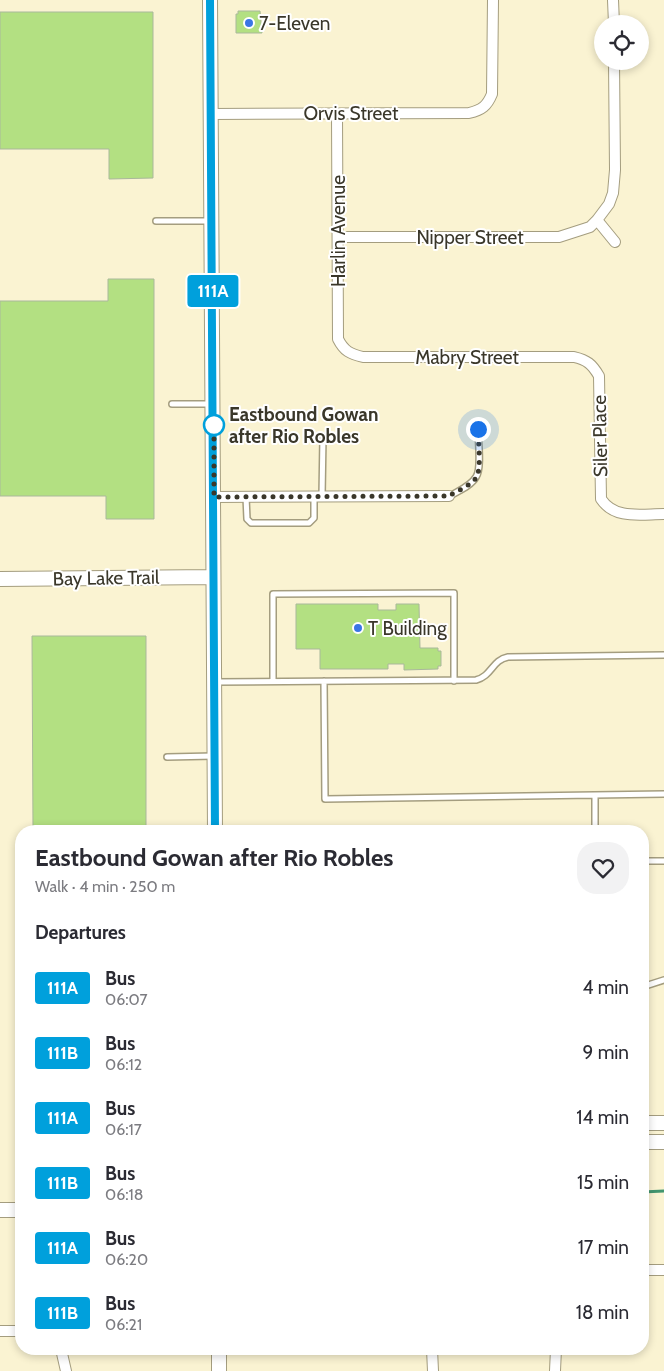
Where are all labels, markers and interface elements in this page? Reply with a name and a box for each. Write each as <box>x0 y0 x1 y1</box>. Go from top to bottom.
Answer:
place label: 7-Eleven <box>259 12 330 35</box>
map controls <box>594 15 649 70</box>
button: locate <box>594 15 649 70</box>
marker: 7-Eleven <box>243 17 255 29</box>
street label: Orvis Street <box>304 102 399 125</box>
street label: Harlin Avenue <box>327 175 350 287</box>
street label: Nipper Street <box>416 226 524 249</box>
line badge: 111A <box>178 275 248 307</box>
text: 111A <box>197 280 229 302</box>
street label: Mabry Street <box>415 346 519 369</box>
street label: Siler Place <box>588 395 612 477</box>
place label: Eastbound Gowan after Rio Robles <box>229 403 379 448</box>
marker: Eastbound Gowan after Rio Robles <box>203 414 225 436</box>
your location <box>466 417 491 442</box>
street label: Bay Lake Trail <box>52 566 160 590</box>
place label: T Building <box>368 617 447 640</box>
marker: T Building <box>352 622 364 634</box>
button: heart <box>577 842 629 894</box>
text: Eastbound Gowan after Rio Robles <box>35 843 394 872</box>
text: Walk · 4 min · 250 m <box>35 877 175 896</box>
text: Departures <box>35 921 126 944</box>
text: Bus <box>105 967 135 990</box>
text: 4 min <box>582 976 629 999</box>
text: 111A <box>47 977 78 999</box>
text: 06:07 <box>105 990 148 1009</box>
text: Bus <box>105 1032 135 1055</box>
text: 9 min <box>583 1041 629 1064</box>
text: 111B <box>47 1042 78 1064</box>
text: 06:12 <box>105 1055 142 1074</box>
text: Bus <box>105 1097 135 1120</box>
text: 14 min <box>576 1106 629 1129</box>
text: 111A <box>47 1107 78 1129</box>
text: 06:17 <box>105 1120 142 1139</box>
text: Bus <box>105 1162 135 1185</box>
text: 15 min <box>577 1171 629 1194</box>
text: 111B <box>47 1172 78 1194</box>
text: 06:18 <box>105 1185 144 1204</box>
text: Bus <box>105 1227 135 1250</box>
text: 17 min <box>578 1236 629 1259</box>
text: 111A <box>47 1237 78 1259</box>
text: 06:20 <box>105 1250 148 1269</box>
text: Bus <box>105 1292 135 1315</box>
text: 18 min <box>576 1301 629 1324</box>
text: 111B <box>47 1302 78 1324</box>
text: 06:21 <box>105 1315 142 1334</box>

